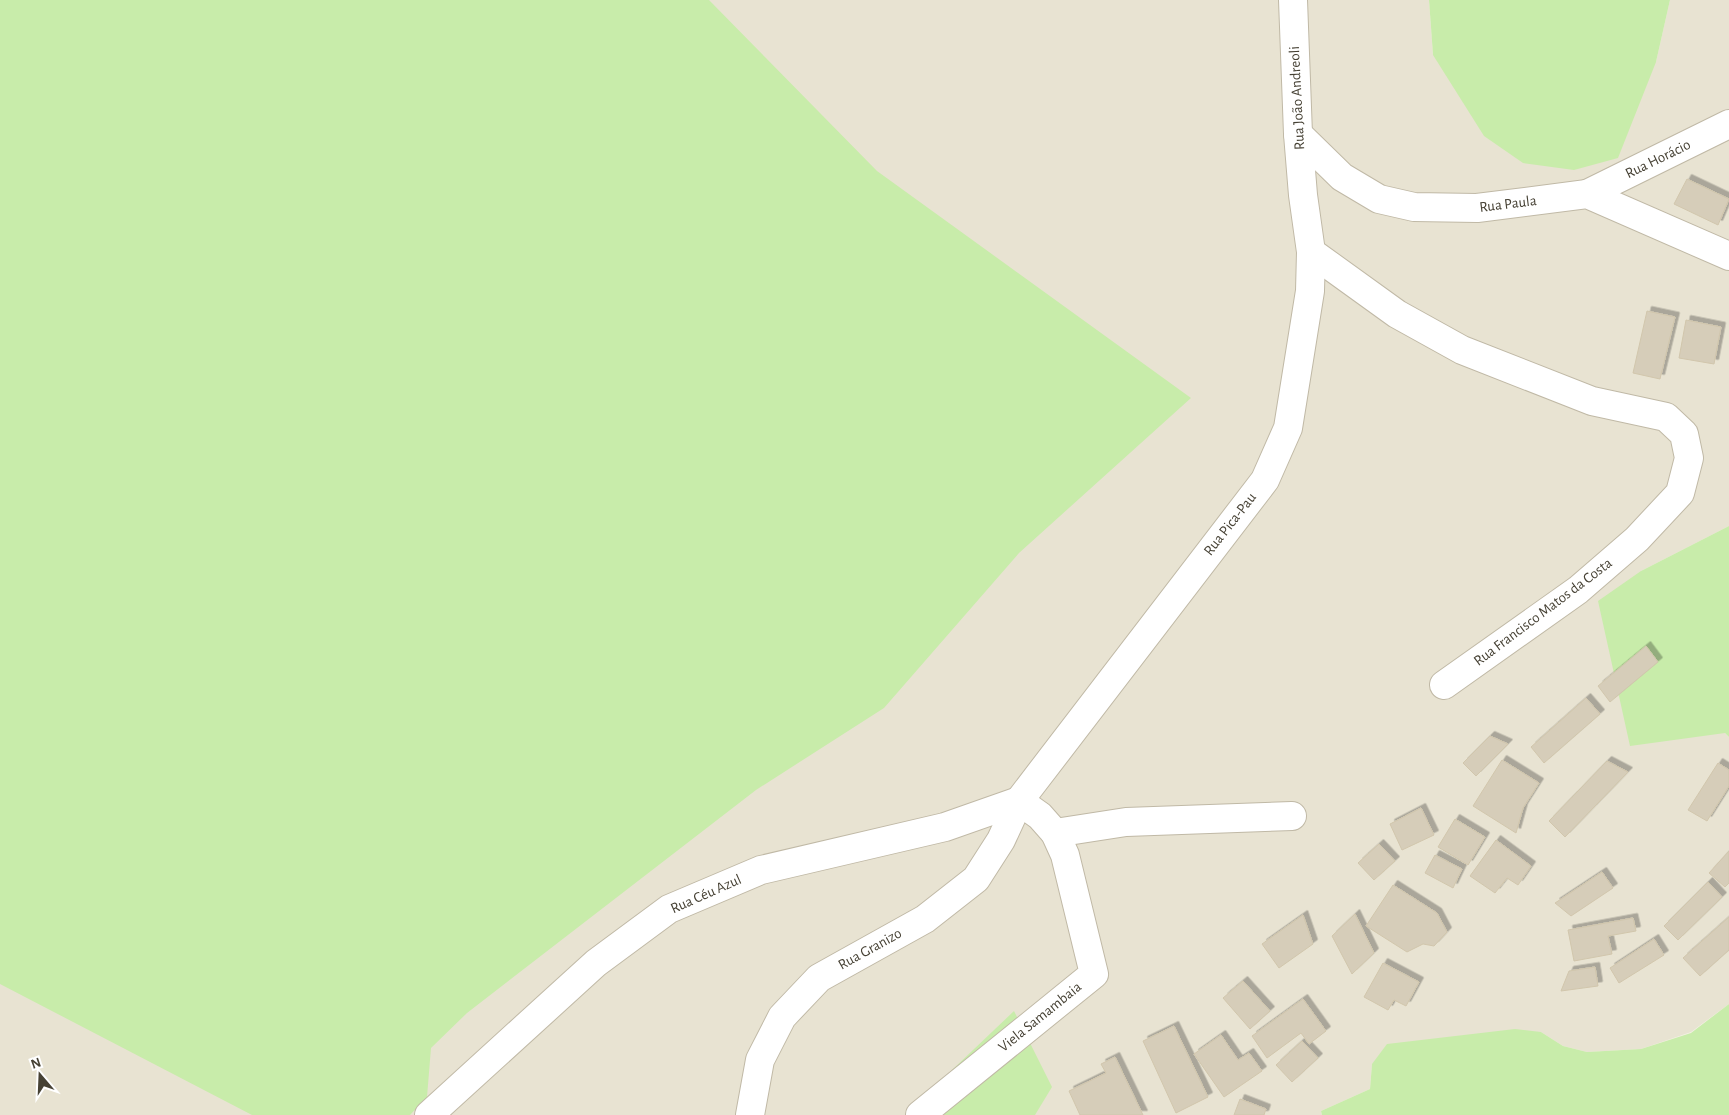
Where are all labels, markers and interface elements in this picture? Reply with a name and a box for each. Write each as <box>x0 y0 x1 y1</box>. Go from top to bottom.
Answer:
street label: Rua João Andreoli <box>1287 46 1307 150</box>
street label: Rua Horácio <box>1623 137 1693 181</box>
street label: Rua Paula <box>1478 193 1538 215</box>
street label: Rua Pica-Pau <box>1201 489 1259 558</box>
street label: Rua Francisco Matos da Costa <box>1471 555 1615 669</box>
street label: Rua Céu Azul <box>668 872 744 916</box>
street label: Rua Granizo <box>836 925 904 973</box>
street label: Viela Samambaia <box>996 979 1084 1055</box>
north arrow <box>15 1050 65 1100</box>
text: N <box>29 1055 43 1072</box>

